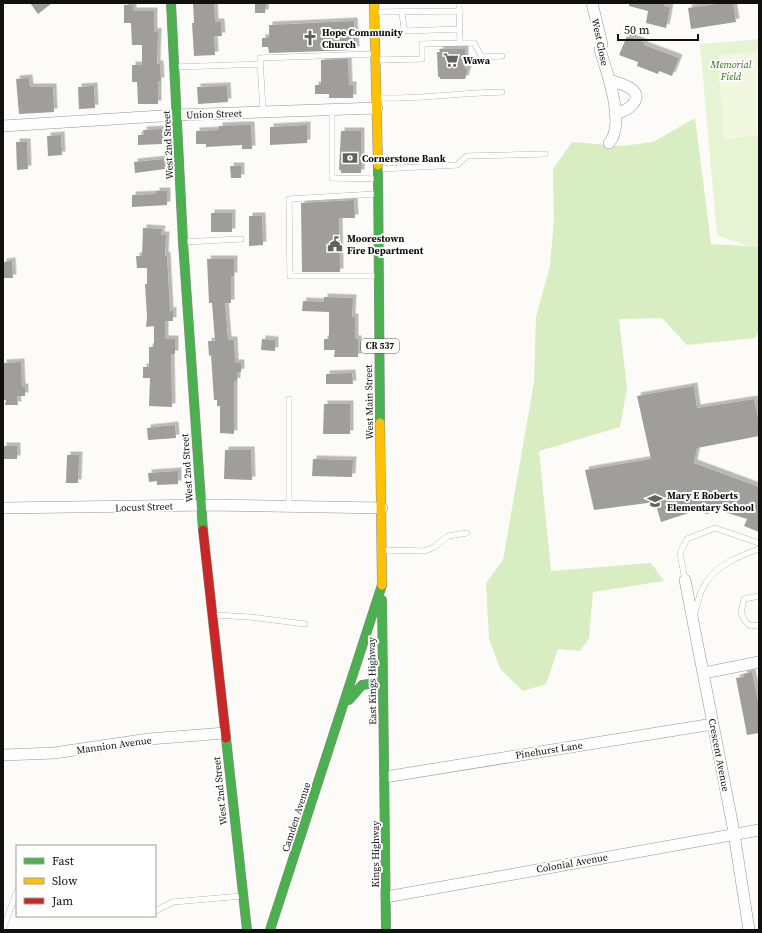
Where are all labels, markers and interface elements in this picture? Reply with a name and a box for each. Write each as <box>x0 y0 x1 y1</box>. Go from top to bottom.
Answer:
scale bar <box>618 16 698 42</box>
street label: West Close <box>589 17 611 67</box>
text: 50 m <box>624 22 650 38</box>
place label: Hope Community Church <box>322 26 403 51</box>
church icon: Hope Community Church <box>301 29 319 47</box>
supermarket icon: Wawa <box>442 51 460 69</box>
place label: Wawa <box>463 54 491 67</box>
park label: Memorial Field <box>709 58 752 83</box>
street label: Union Street <box>186 107 243 121</box>
street label: West 2nd Street <box>160 110 176 180</box>
bank icon: Cornerstone Bank <box>341 149 359 167</box>
place label: Cornerstone Bank <box>362 152 446 165</box>
place label: Moorestown Fire Department <box>347 232 424 257</box>
public building icon: Moorestown Fire Department <box>326 235 344 253</box>
road number: CR 537 <box>361 339 399 353</box>
street label: West Main Street <box>362 364 376 440</box>
street label: West 2nd Street <box>178 432 196 503</box>
place label: Mary E Roberts Elementary School <box>667 489 754 514</box>
school or university icon: Mary E Roberts Elementary School <box>646 492 664 510</box>
street label: Locust Street <box>115 499 174 515</box>
street label: East Kings Highway <box>365 636 379 725</box>
street label: Crescent Avenue <box>706 717 732 793</box>
street label: Mannion Avenue <box>76 733 152 757</box>
street label: Pinehurst Lane <box>514 738 584 762</box>
street label: West 2nd Street <box>210 755 230 826</box>
street label: Camden Avenue <box>279 781 313 853</box>
street label: Kings Highway <box>369 820 382 887</box>
legend <box>16 845 156 917</box>
street label: Colonial Avenue <box>535 850 609 876</box>
text: Fast <box>52 853 74 869</box>
text: Slow <box>52 873 78 889</box>
text: Jam <box>51 893 73 909</box>

